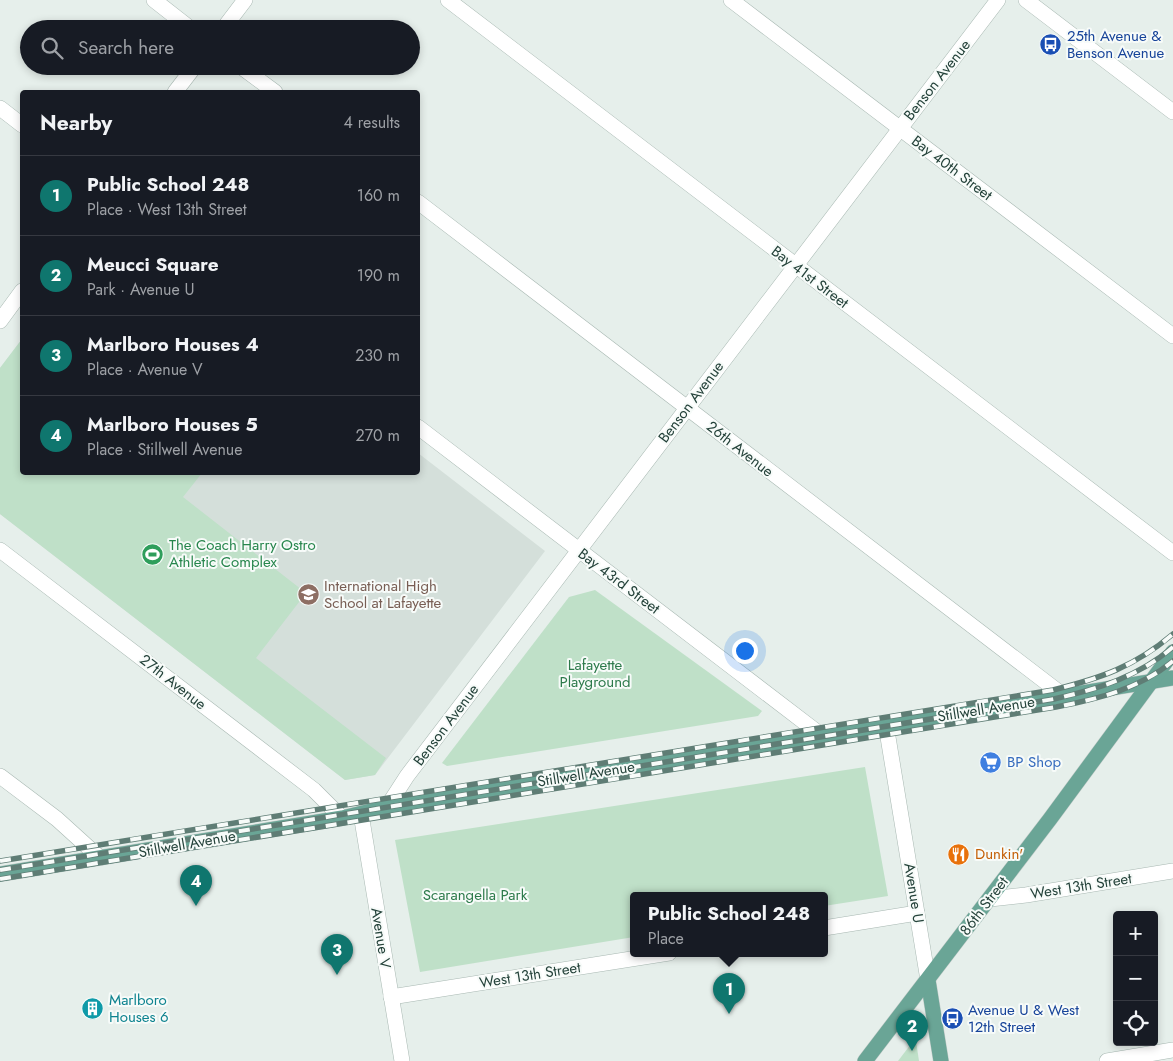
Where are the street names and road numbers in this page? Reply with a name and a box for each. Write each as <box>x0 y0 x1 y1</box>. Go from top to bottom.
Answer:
street label: Benson Avenue <box>898 35 976 125</box>
street label: Bay 40th Street <box>907 130 997 206</box>
street label: Bay 41st Street <box>767 241 854 314</box>
street label: Benson Avenue <box>653 356 729 447</box>
street label: 26th Avenue <box>702 416 778 482</box>
street label: Bay 43rd Street <box>573 543 665 619</box>
street label: 27th Avenue <box>135 649 211 715</box>
street label: Benson Avenue <box>408 679 484 770</box>
street label: Stillwell Avenue <box>936 690 1037 728</box>
street label: Stillwell Avenue <box>536 755 637 793</box>
street label: Stillwell Avenue <box>137 825 238 863</box>
street label: Avenue U <box>898 861 930 925</box>
street label: West 13th Street <box>1029 867 1134 905</box>
street label: 86th Street <box>955 872 1014 940</box>
street label: Avenue V <box>365 906 397 970</box>
street label: West 13th Street <box>478 956 583 994</box>

